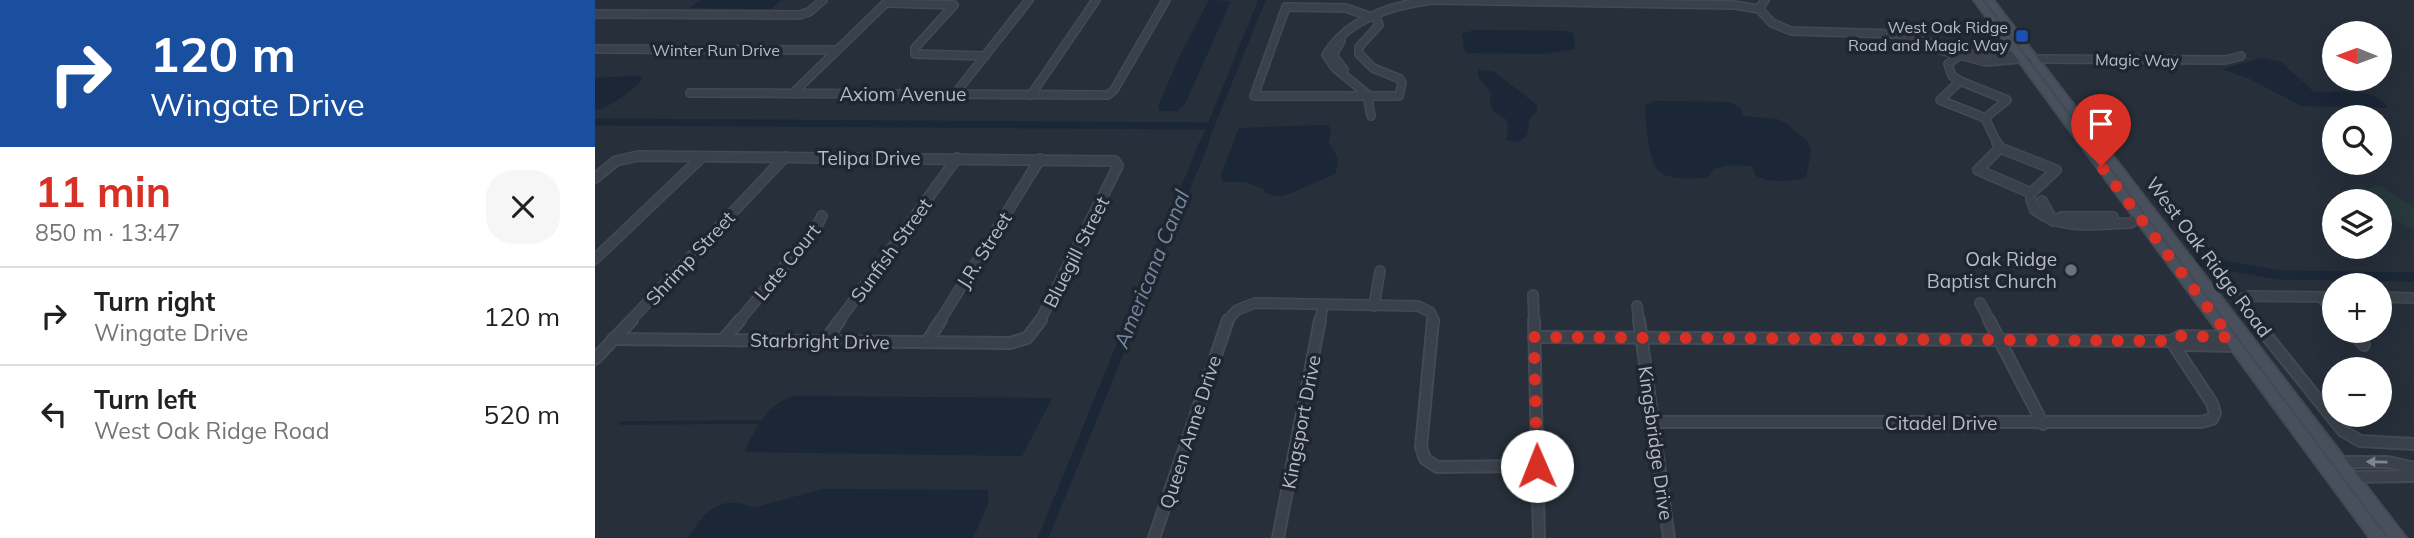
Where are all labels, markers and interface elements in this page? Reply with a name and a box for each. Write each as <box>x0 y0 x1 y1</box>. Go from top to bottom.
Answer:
place label: West Oak Ridge Road and Magic Way <box>1848 17 2008 55</box>
north arrow <box>2322 21 2392 91</box>
map controls <box>2322 21 2392 427</box>
text: 120 m <box>150 23 296 84</box>
icon: right <box>35 28 126 119</box>
marker: West Oak Ridge Road and Magic Way <box>2014 28 2030 44</box>
street label: Winter Run Drive <box>652 40 780 60</box>
street label: Magic Way <box>2095 49 2180 71</box>
street label: Axiom Avenue <box>840 82 966 106</box>
text: Wingate Drive <box>150 84 365 124</box>
pin <box>2071 94 2131 166</box>
icon: arrive <box>2082 105 2120 143</box>
button: search <box>2322 105 2392 175</box>
street label: Telipa Drive <box>817 146 921 170</box>
text: 11 min <box>35 165 171 218</box>
button: close <box>486 170 560 244</box>
street label: West Oak Ridge Road <box>2141 172 2277 342</box>
water label: Americana Canal <box>1107 186 1195 352</box>
button: layers <box>2322 189 2392 259</box>
street label: Bluegill Street <box>1038 192 1114 311</box>
street label: Sunfish Street <box>845 193 937 307</box>
street label: Shrimp Street <box>640 206 740 310</box>
street label: J.R. Street <box>951 207 1017 293</box>
text: 850 m · 13:47 <box>35 218 180 247</box>
street label: Late Court <box>749 219 825 305</box>
place label: Oak Ridge Baptist Church <box>1927 247 2057 293</box>
marker: Oak Ridge Baptist Church <box>2063 262 2079 278</box>
button: + <box>2322 273 2392 343</box>
text: Turn right <box>94 285 215 318</box>
icon: right <box>35 297 73 335</box>
text: 120 m <box>484 300 560 333</box>
text: Wingate Drive <box>94 318 248 347</box>
street label: Starbright Drive <box>750 328 890 354</box>
street label: Queen Anne Drive <box>1154 352 1226 512</box>
street label: Kingsport Drive <box>1276 353 1326 491</box>
button: − <box>2322 357 2392 427</box>
street label: Kingsbridge Drive <box>1633 364 1679 522</box>
text: Turn left <box>94 383 196 416</box>
icon: left <box>35 395 73 433</box>
text: 520 m <box>484 398 560 431</box>
street label: Citadel Drive <box>1885 411 1997 435</box>
text: West Oak Ridge Road <box>94 416 329 445</box>
position arrow <box>1500 429 1574 503</box>
one-way arrow <box>2366 457 2388 468</box>

